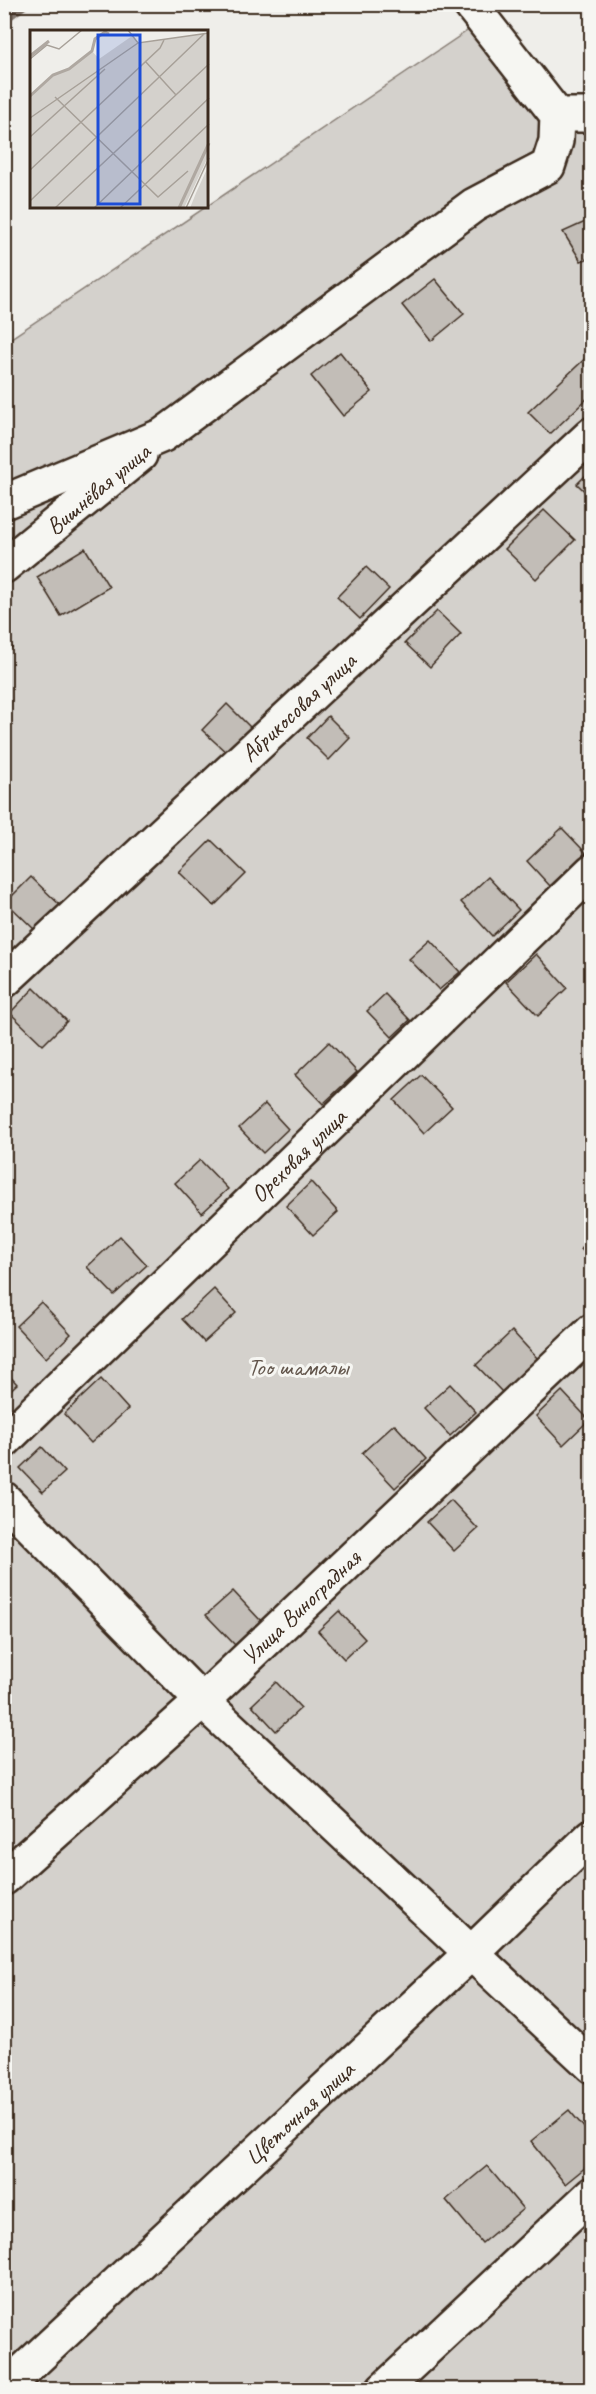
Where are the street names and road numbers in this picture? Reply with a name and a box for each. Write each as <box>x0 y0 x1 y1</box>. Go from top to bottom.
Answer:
street label: Вишнёвая улица <box>40 436 157 541</box>
street label: Абрикосовая улица <box>234 645 363 768</box>
street label: Ореховая улица <box>244 1101 354 1209</box>
street label: Улица Виноградная <box>235 1542 368 1671</box>
street label: Цветочная улица <box>238 2054 362 2172</box>

